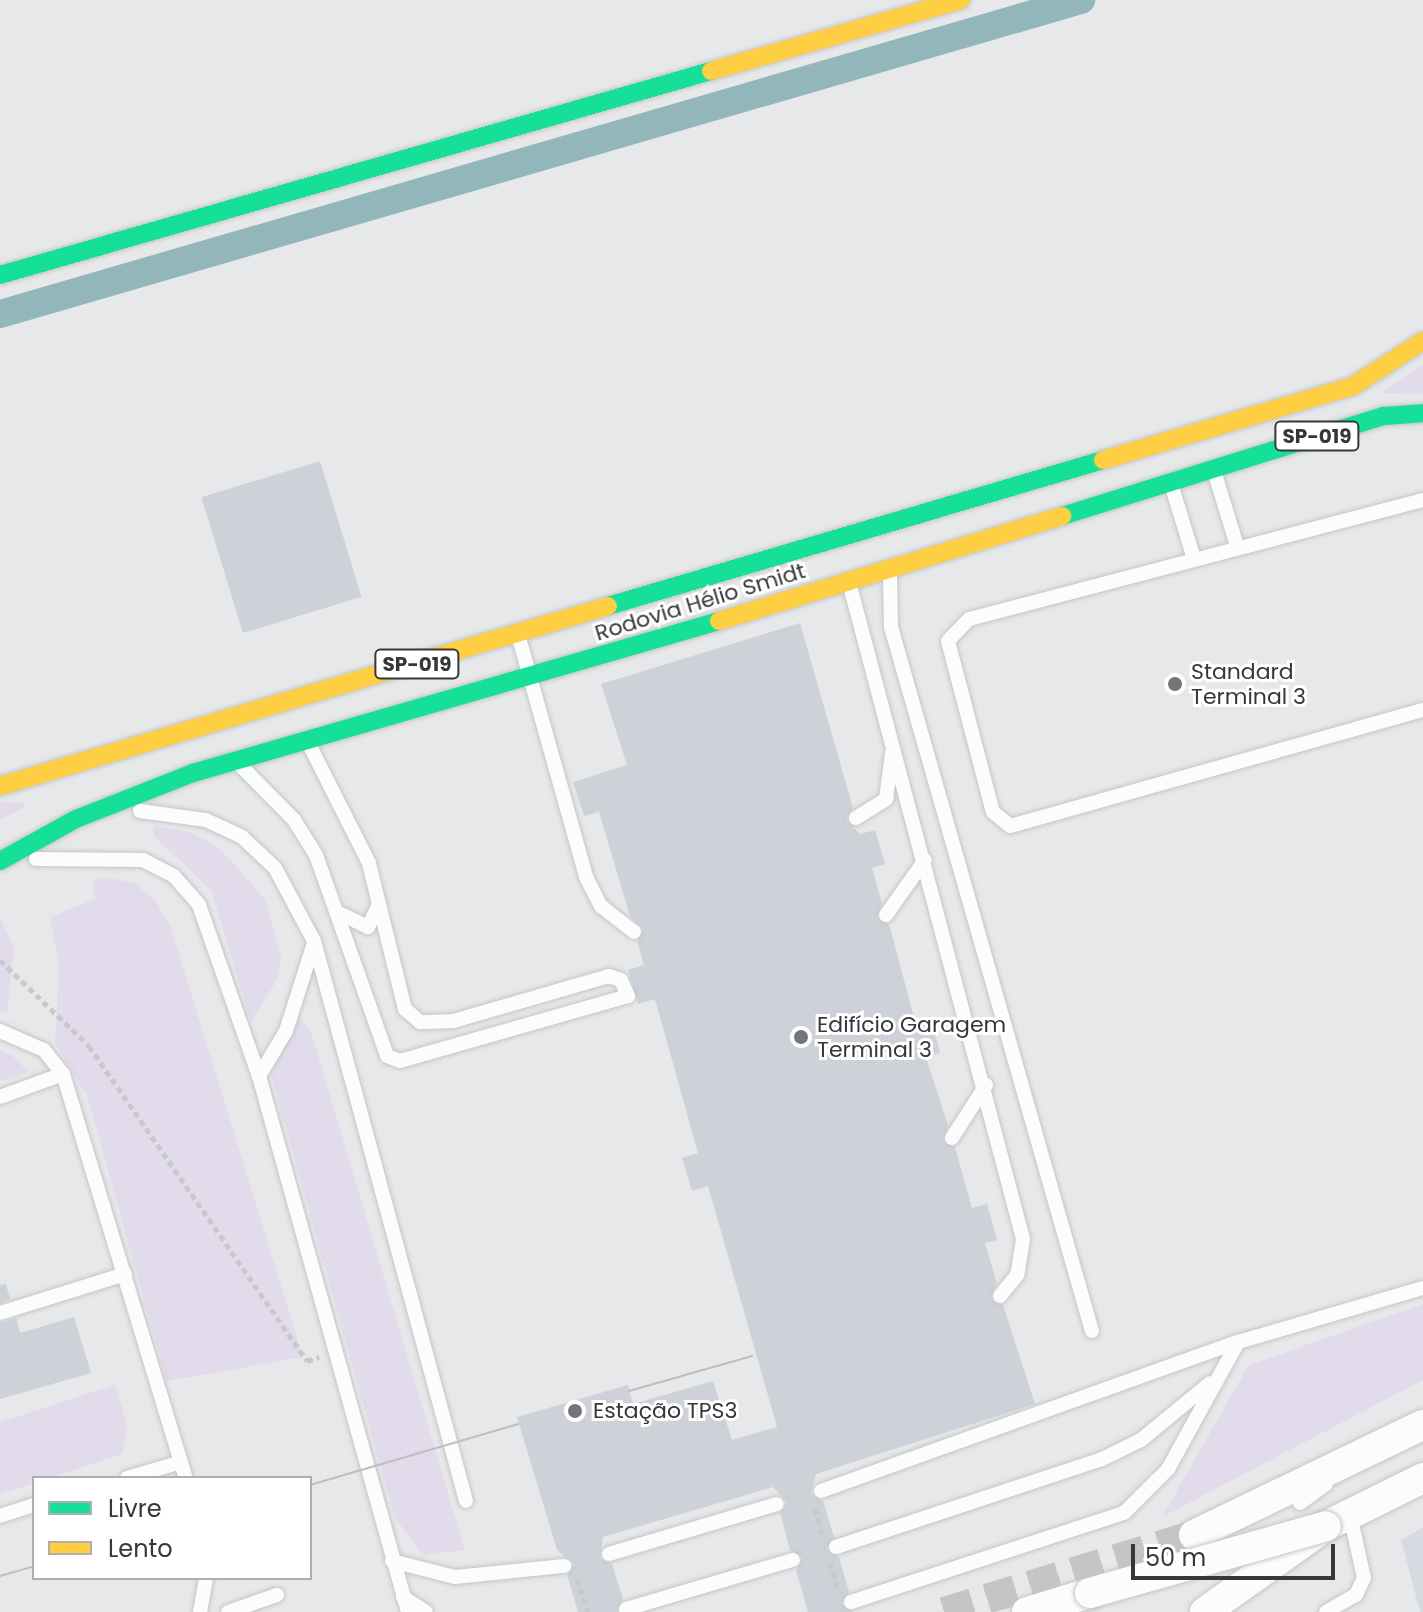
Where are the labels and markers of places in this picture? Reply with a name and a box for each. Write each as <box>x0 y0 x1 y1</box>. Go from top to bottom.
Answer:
place label: Standard Terminal 3 <box>1191 658 1306 710</box>
marker: Standard Terminal 3 <box>1166 675 1184 693</box>
place label: Edifício Garagem Terminal 3 <box>817 1011 1006 1062</box>
marker: Edifício Garagem Terminal 3 <box>792 1028 810 1046</box>
place label: Estação TPS3 <box>593 1398 737 1424</box>
marker: Estação TPS3 <box>564 1400 586 1422</box>

